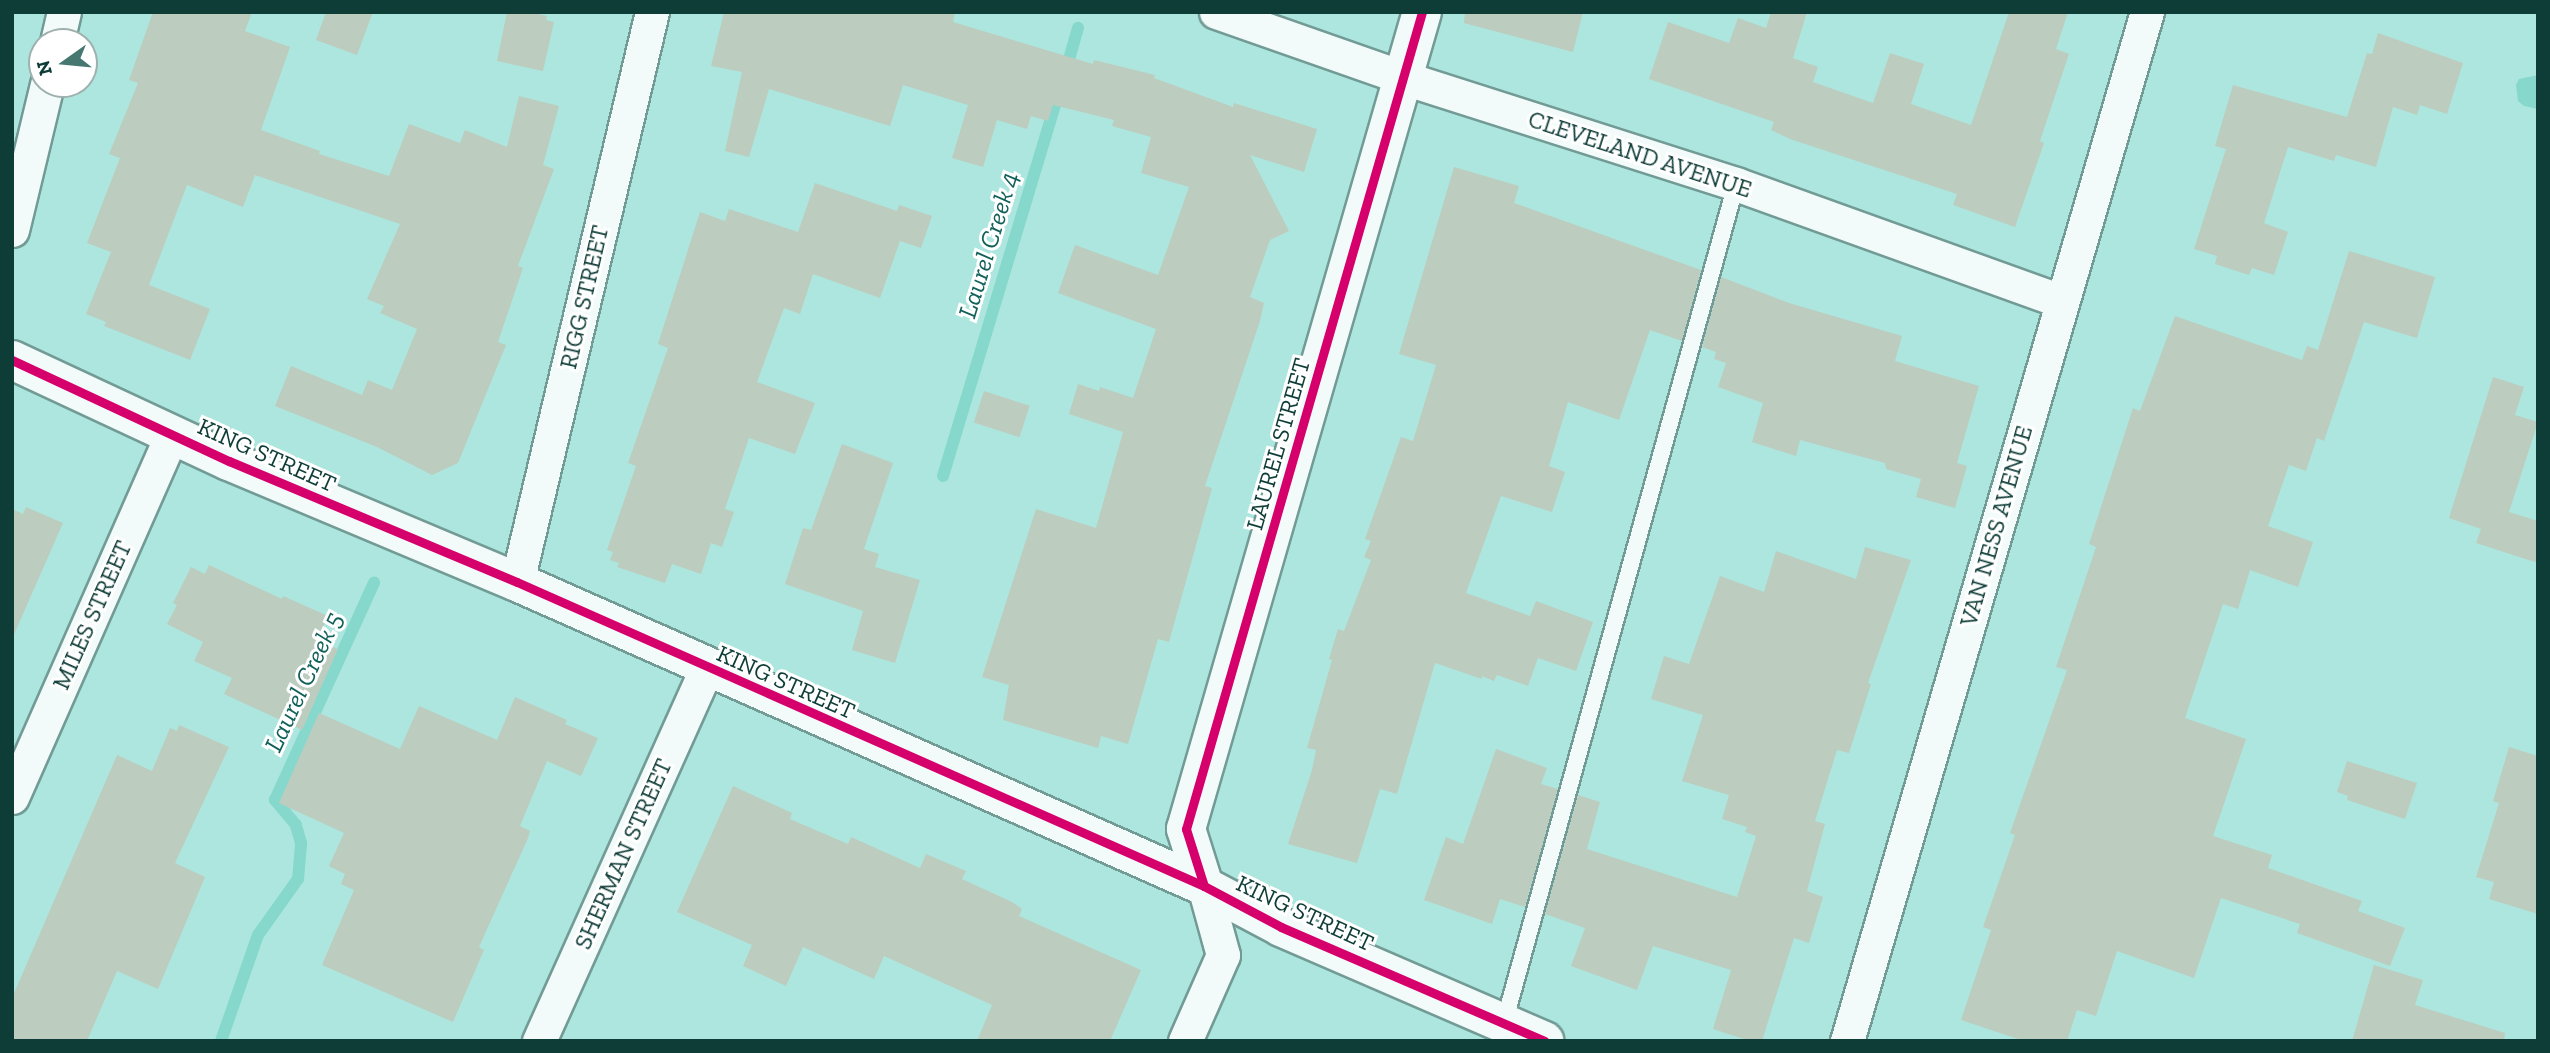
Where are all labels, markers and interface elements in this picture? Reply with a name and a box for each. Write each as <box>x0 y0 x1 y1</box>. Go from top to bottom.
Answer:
north arrow <box>28 28 98 98</box>
text: N <box>31 58 57 78</box>
street label: CLEVELAND AVENUE <box>1524 104 1756 204</box>
water label: Laurel Creek 4 <box>952 168 1026 322</box>
street label: RIGG STREET <box>553 222 615 372</box>
street label: LAUREL STREET <box>1240 355 1316 533</box>
street label: KING STREET <box>193 412 341 498</box>
street label: VAN NESS AVENUE <box>1953 422 2039 630</box>
street label: MILES STREET <box>46 536 138 694</box>
water label: Laurel Creek 5 <box>258 607 350 757</box>
street label: KING STREET <box>712 639 860 725</box>
street label: SHERMAN STREET <box>568 754 678 954</box>
street label: KING STREET <box>1232 869 1378 957</box>

